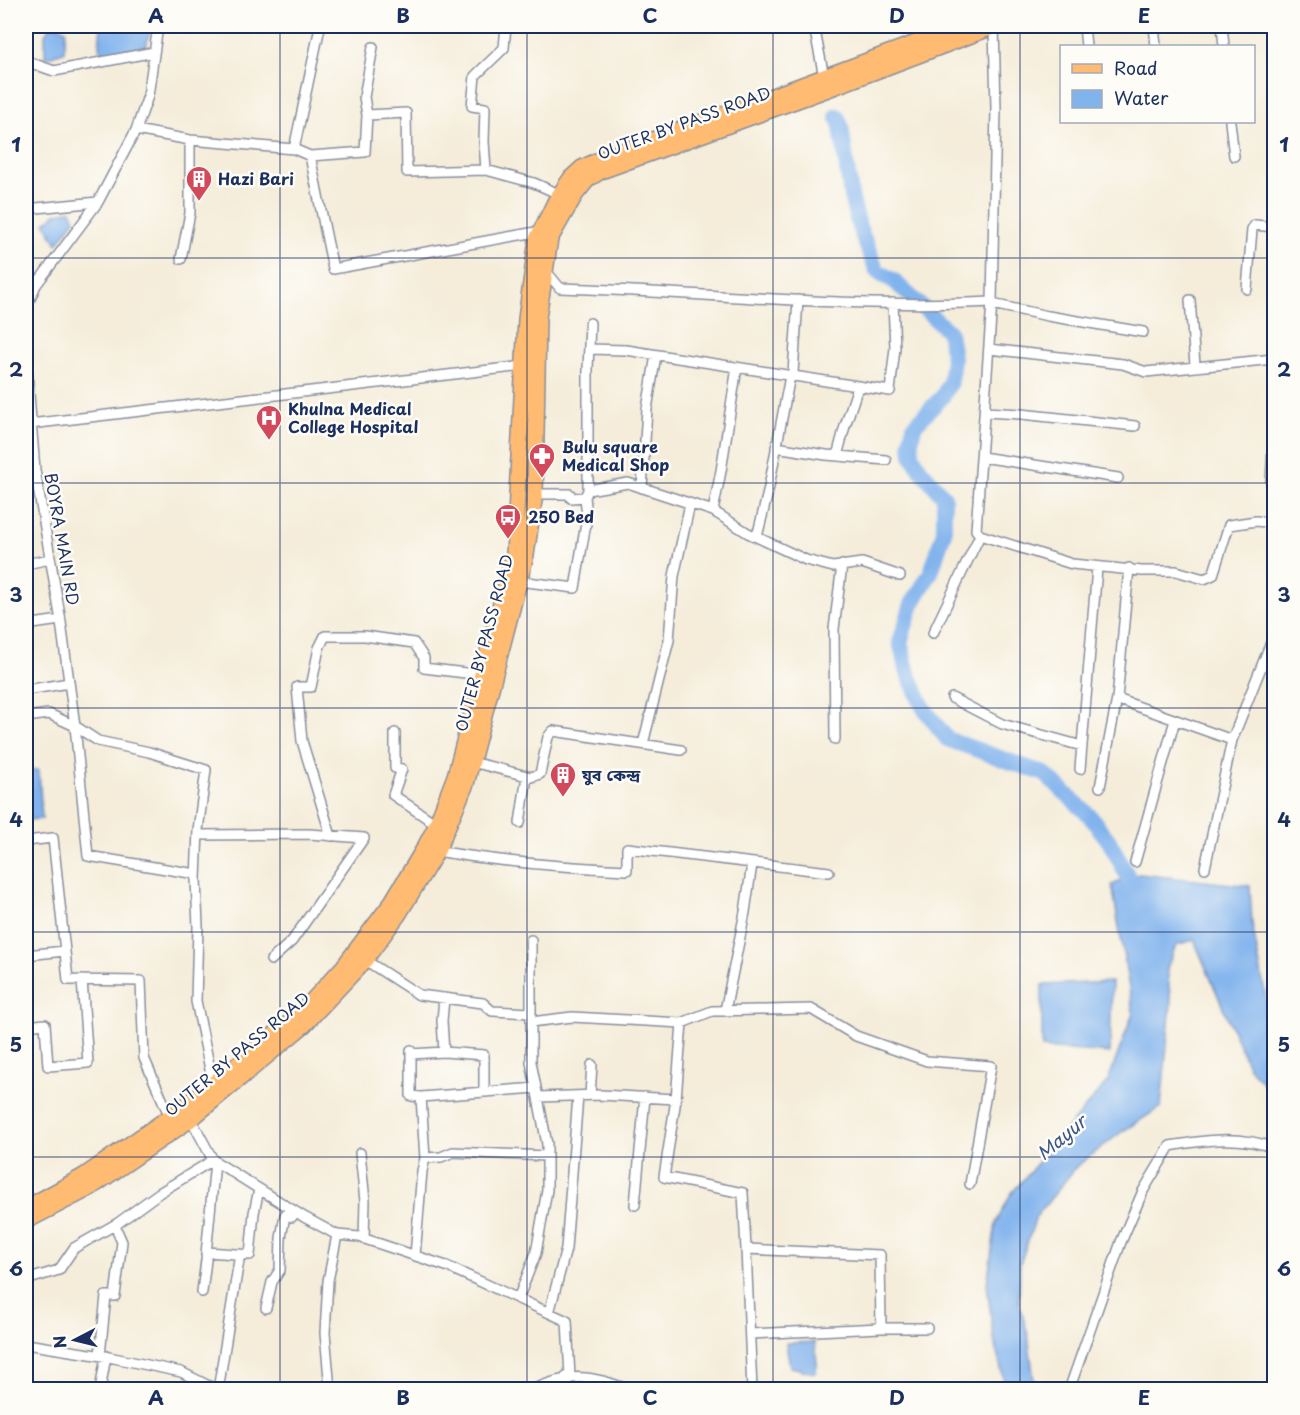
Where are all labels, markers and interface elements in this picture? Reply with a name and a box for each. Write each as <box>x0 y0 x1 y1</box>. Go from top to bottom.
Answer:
text: A <box>148 0 164 30</box>
text: B <box>396 0 410 30</box>
text: C <box>642 0 658 30</box>
text: D <box>889 0 905 30</box>
text: E <box>1138 0 1150 30</box>
legend <box>1060 45 1255 123</box>
text: Road <box>1114 54 1158 81</box>
street label: OUTER BY PASS ROAD <box>594 80 774 165</box>
text: Water <box>1114 84 1169 111</box>
text: 1 <box>11 129 21 159</box>
text: 1 <box>1279 129 1289 159</box>
building icon: Hazi Bari <box>184 164 214 202</box>
place label: Hazi Bari <box>218 166 294 190</box>
text: 2 <box>9 354 23 384</box>
text: 2 <box>1277 354 1291 384</box>
place label: Khulna Medical College Hospital <box>288 396 418 438</box>
hospital icon: Khulna Medical College Hospital <box>254 403 284 441</box>
place label: Bulu square Medical Shop <box>562 434 669 476</box>
pharmacy icon: Bulu square Medical Shop <box>527 441 557 479</box>
street label: BOYRA MAIN RD <box>40 471 86 607</box>
bus stop icon: 250 Bed <box>493 502 523 540</box>
place label: 250 Bed <box>528 504 594 528</box>
street label: OUTER BY PASS ROAD <box>448 551 518 734</box>
text: 3 <box>9 579 23 609</box>
text: 3 <box>1277 579 1291 609</box>
building icon: যুব কেন্দ্র <box>548 760 578 798</box>
place label: যুব কেন্দ্র <box>581 762 641 786</box>
text: 4 <box>9 804 23 834</box>
text: 4 <box>1277 804 1291 834</box>
street label: OUTER BY PASS ROAD <box>159 985 314 1121</box>
text: 5 <box>10 1029 22 1059</box>
text: 5 <box>1278 1029 1290 1059</box>
water label: Mayur <box>1030 1106 1094 1166</box>
text: 6 <box>9 1253 23 1283</box>
text: 6 <box>1277 1253 1291 1283</box>
north arrow <box>45 1310 105 1370</box>
text: N <box>46 1334 72 1350</box>
text: A <box>148 1382 164 1412</box>
text: B <box>396 1382 410 1412</box>
text: C <box>642 1382 658 1412</box>
text: D <box>889 1382 905 1412</box>
text: E <box>1138 1382 1150 1412</box>

